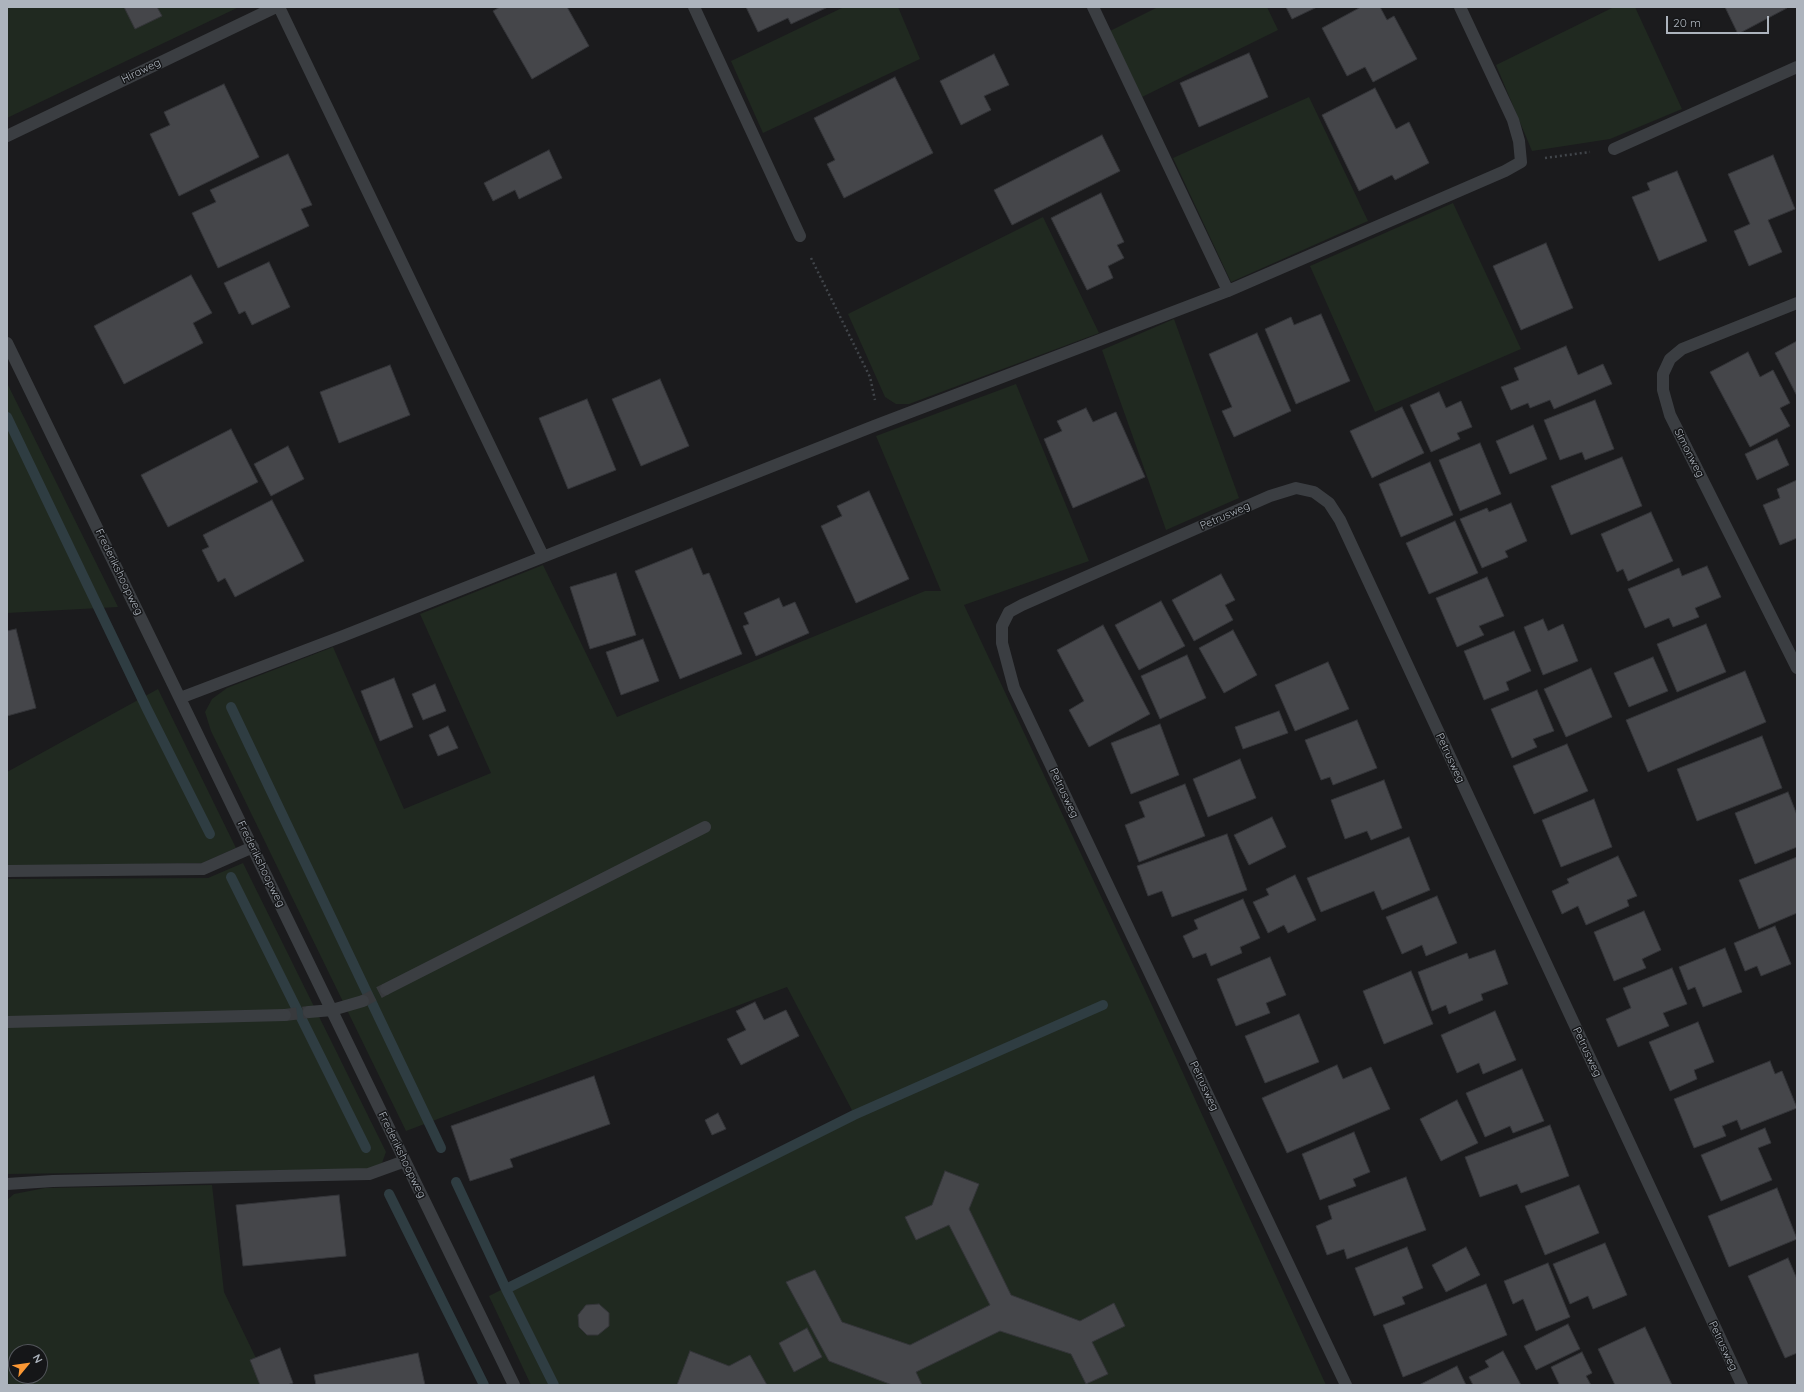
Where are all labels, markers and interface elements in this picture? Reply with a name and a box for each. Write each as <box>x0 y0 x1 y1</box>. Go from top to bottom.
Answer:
scale bar <box>1668 8 1771 34</box>
text: 20 m <box>1673 15 1701 30</box>
street label: Hiraweg <box>119 56 163 86</box>
street label: Simonweg <box>1671 426 1707 480</box>
street label: Petrusweg <box>1198 499 1252 533</box>
street label: Frederikshoopweg <box>92 527 146 617</box>
street label: Petrusweg <box>1433 731 1467 785</box>
street label: Petrusweg <box>1047 766 1081 820</box>
street label: Frederikshoopweg <box>234 819 288 909</box>
street label: Petrusweg <box>1570 1025 1604 1079</box>
street label: Petrusweg <box>1187 1059 1221 1113</box>
street label: Frederikshoopweg <box>375 1110 429 1200</box>
street label: Petrusweg <box>1706 1319 1740 1373</box>
north arrow <box>8 1344 48 1384</box>
text: N <box>30 1352 46 1366</box>

